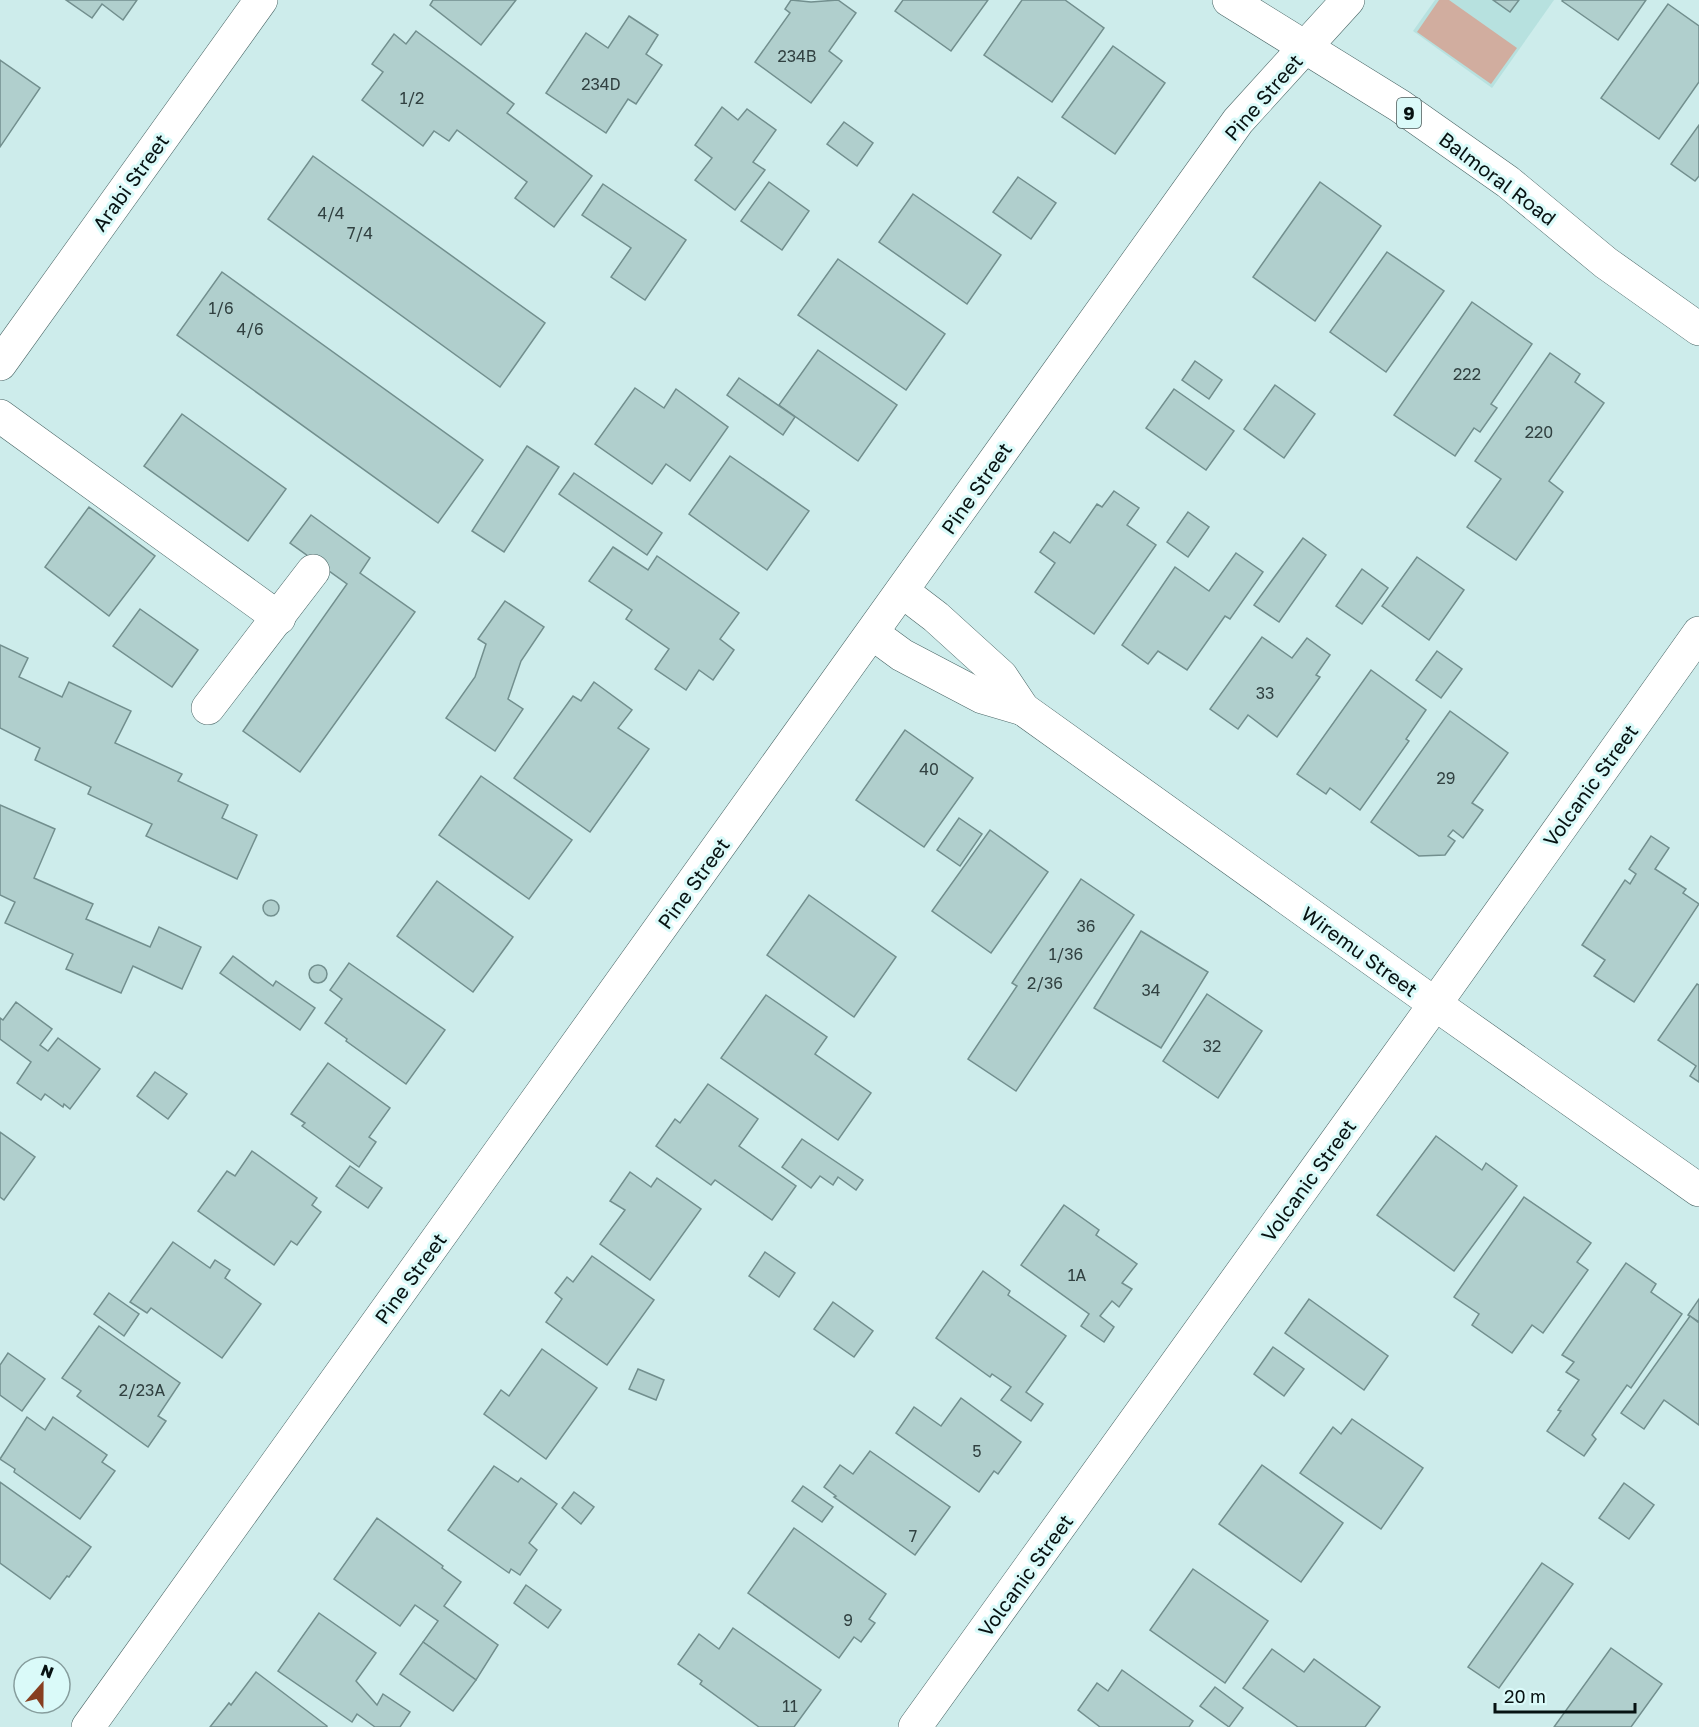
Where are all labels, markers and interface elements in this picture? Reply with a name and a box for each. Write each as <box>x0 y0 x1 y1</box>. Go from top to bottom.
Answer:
house number: 234B <box>777 46 817 66</box>
street label: Pine Street <box>1219 49 1307 145</box>
house number: 234D <box>581 74 621 94</box>
house number: 1/2 <box>400 88 424 108</box>
road number: 9 <box>1397 98 1421 128</box>
street label: Balmoral Road <box>1435 126 1561 230</box>
street label: Arabi Street <box>87 129 173 235</box>
house number: 4/4 <box>317 203 345 223</box>
house number: 7/4 <box>347 223 373 243</box>
house number: 1/6 <box>208 298 234 318</box>
house number: 4/6 <box>236 319 264 339</box>
house number: 222 <box>1453 364 1481 384</box>
house number: 220 <box>1525 422 1553 442</box>
street label: Pine Street <box>936 437 1016 539</box>
house number: 33 <box>1256 683 1274 703</box>
street label: Volcanic Street <box>1538 719 1642 851</box>
house number: 40 <box>919 759 939 779</box>
house number: 29 <box>1437 768 1455 788</box>
street label: Pine Street <box>652 833 734 933</box>
street label: Wiremu Street <box>1297 901 1423 1001</box>
house number: 36 <box>1076 916 1096 936</box>
house number: 1/36 <box>1049 944 1083 964</box>
house number: 2/36 <box>1027 973 1063 993</box>
house number: 34 <box>1141 980 1161 1000</box>
house number: 32 <box>1203 1036 1221 1056</box>
street label: Volcanic Street <box>1256 1114 1360 1246</box>
street label: Pine Street <box>369 1228 451 1328</box>
house number: 1A <box>1068 1265 1087 1285</box>
house number: 2/23A <box>119 1380 165 1400</box>
house number: 5 <box>972 1441 982 1461</box>
street label: Volcanic Street <box>973 1509 1077 1641</box>
house number: 7 <box>909 1526 917 1546</box>
house number: 9 <box>843 1610 853 1630</box>
north arrow <box>12 1655 72 1715</box>
text: N <box>38 1659 57 1683</box>
scale bar <box>1495 1676 1634 1714</box>
text: 20 m <box>1504 1685 1546 1707</box>
house number: 11 <box>782 1696 798 1716</box>

